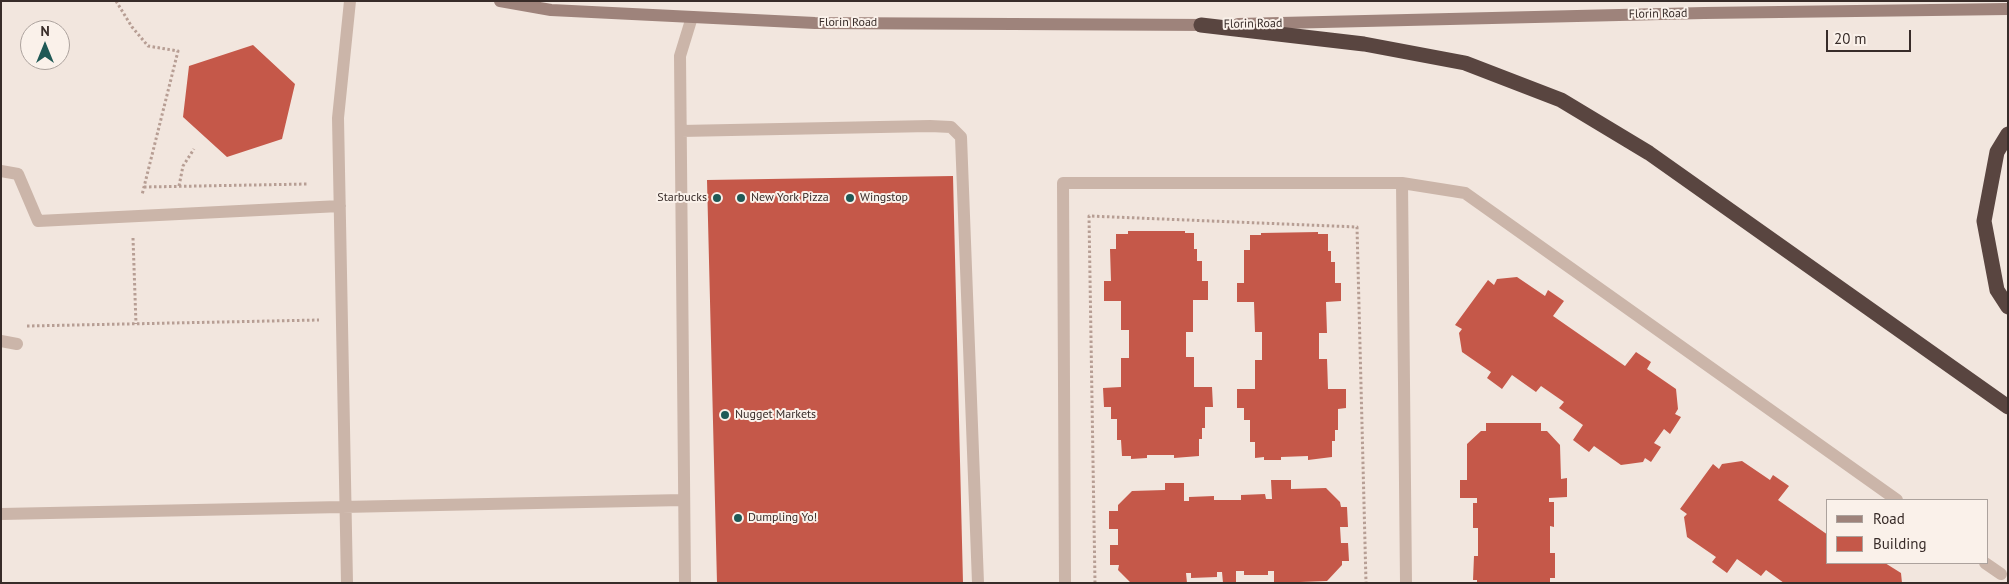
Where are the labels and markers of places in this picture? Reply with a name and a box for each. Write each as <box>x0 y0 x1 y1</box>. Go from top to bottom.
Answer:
place label: Starbucks <box>657 191 707 205</box>
place label: New York Pizza <box>751 191 829 205</box>
place label: Wingstop <box>860 191 908 205</box>
marker: Starbucks <box>711 192 723 204</box>
marker: New York Pizza <box>735 192 747 204</box>
marker: Wingstop <box>844 192 856 204</box>
place label: Nugget Markets <box>735 408 816 422</box>
marker: Nugget Markets <box>719 409 731 421</box>
place label: Dumpling Yo! <box>748 511 817 525</box>
marker: Dumpling Yo! <box>732 512 744 524</box>

